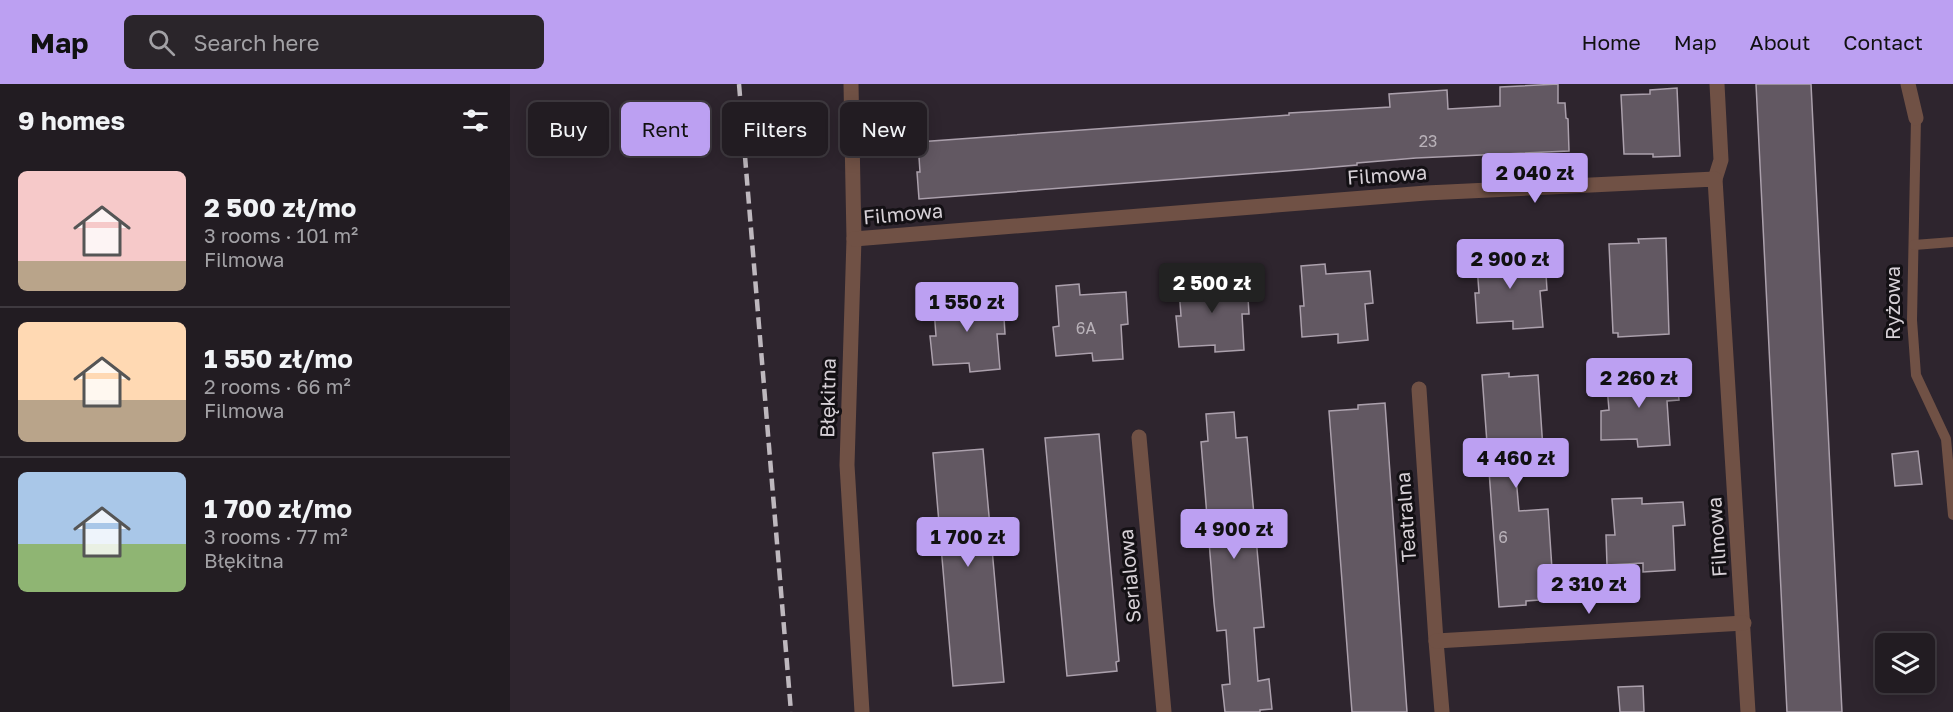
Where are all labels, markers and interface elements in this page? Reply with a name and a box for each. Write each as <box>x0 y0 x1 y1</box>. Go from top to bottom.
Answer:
search box <box>124 15 544 69</box>
text: Map <box>30 26 88 59</box>
icon: search <box>145 26 178 59</box>
text: Search here <box>193 29 319 56</box>
text: Home <box>1581 29 1641 55</box>
text: Map <box>1674 29 1717 55</box>
text: About <box>1750 29 1810 55</box>
text: Contact <box>1843 29 1923 55</box>
chip: Buy <box>528 102 609 156</box>
chip: Rent <box>621 102 710 156</box>
chip: Filters <box>722 102 828 156</box>
chip: New <box>840 102 927 156</box>
icon: filters <box>459 104 492 137</box>
text: 9 homes <box>18 105 125 136</box>
house number: 23 <box>1419 131 1437 151</box>
pin: 2 040 zł <box>1473 153 1597 204</box>
street label: Filmowa <box>1346 159 1428 189</box>
text: 2 040 zł <box>1496 160 1574 184</box>
text: 2 500 zł/mo <box>204 192 356 223</box>
icon: home <box>66 195 138 267</box>
street label: Filmowa <box>862 198 944 228</box>
text: 3 rooms · 101 m² <box>204 223 358 247</box>
pin: 2 900 zł <box>1448 239 1572 290</box>
text: 2 900 zł <box>1471 246 1549 270</box>
text: Filmowa <box>204 247 284 271</box>
pin: 2 500 zł <box>1150 263 1274 314</box>
street label: Ryżowa <box>1880 266 1904 340</box>
text: 2 500 zł <box>1173 270 1251 294</box>
pin: 1 550 zł <box>905 282 1029 333</box>
text: 1 550 zł <box>929 289 1005 313</box>
house number: 6A <box>1076 318 1096 338</box>
text: 1 550 zł/mo <box>204 343 353 374</box>
icon: home <box>66 346 138 418</box>
street label: Błękitna <box>814 358 840 438</box>
pin: 2 260 zł <box>1577 358 1701 409</box>
text: 2 260 zł <box>1600 365 1678 389</box>
text: 2 rooms · 66 m² <box>204 374 351 398</box>
text: Filmowa <box>204 398 284 422</box>
pin: 4 460 zł <box>1454 438 1578 489</box>
text: 4 460 zł <box>1477 445 1555 469</box>
street label: Teatralna <box>1390 471 1420 563</box>
text: 1 700 zł/mo <box>204 493 352 524</box>
icon: home <box>66 496 138 568</box>
street label: Filmowa <box>1701 496 1731 578</box>
pin: 4 900 zł <box>1172 509 1296 560</box>
text: 4 900 zł <box>1195 516 1273 540</box>
pin: 1 700 zł <box>906 517 1030 568</box>
text: 3 rooms · 77 m² <box>204 524 348 548</box>
text: 1 700 zł <box>931 524 1005 548</box>
house number: 6 <box>1498 527 1508 547</box>
street label: Serialowa <box>1113 528 1145 624</box>
text: Błękitna <box>204 548 284 572</box>
pin: 2 310 zł <box>1527 564 1651 615</box>
text: 2 310 zł <box>1551 571 1627 595</box>
map controls <box>1875 633 1935 693</box>
button: layers <box>1875 633 1935 693</box>

